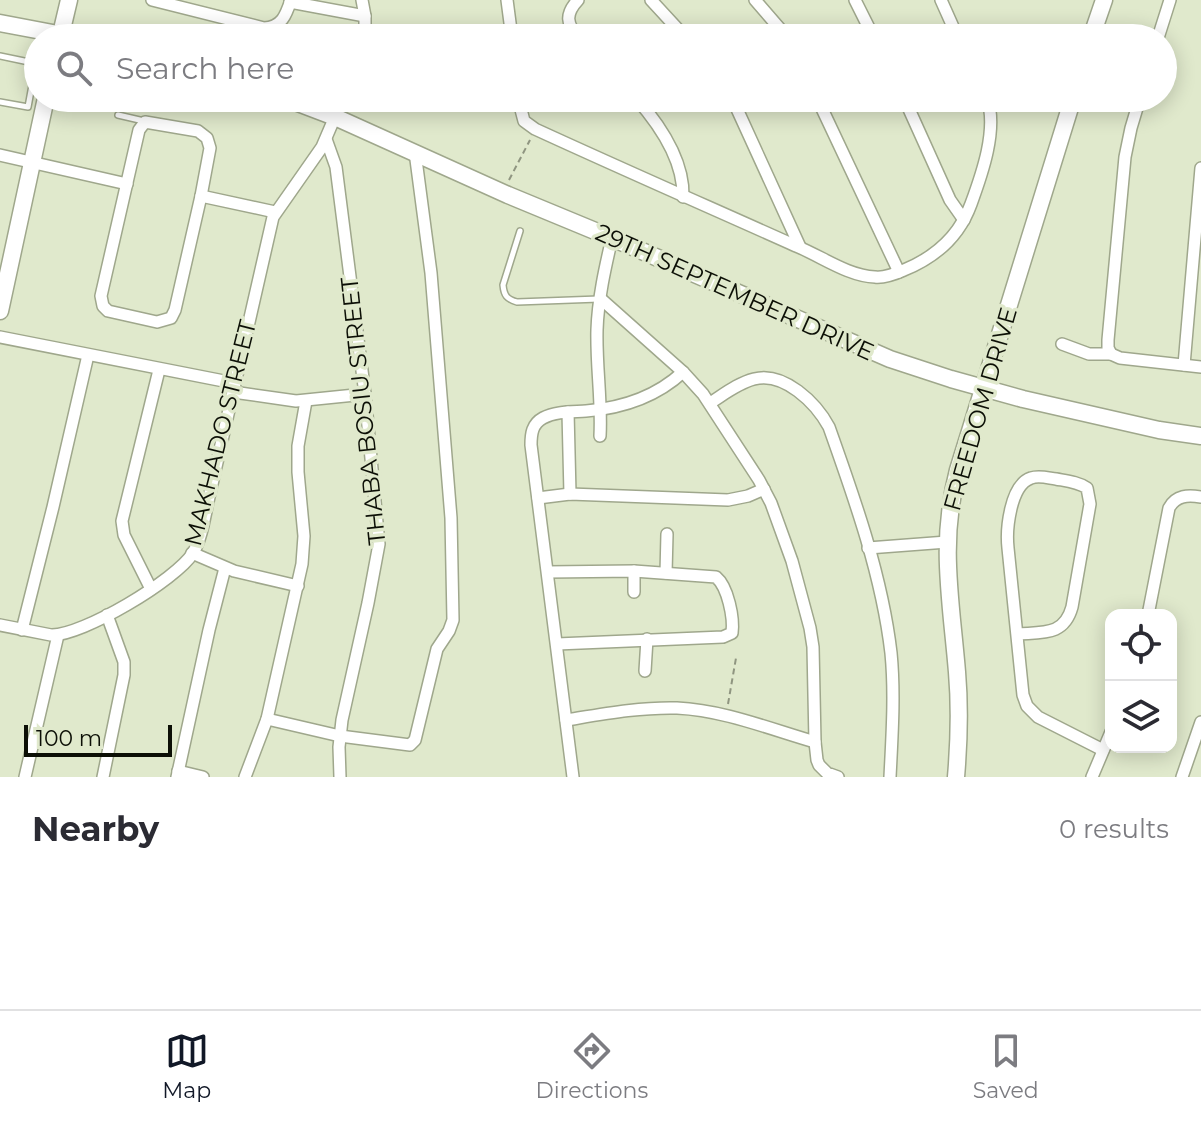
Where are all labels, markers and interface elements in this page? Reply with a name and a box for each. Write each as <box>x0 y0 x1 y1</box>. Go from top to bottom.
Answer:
search box <box>24 24 1177 112</box>
icon: search <box>52 46 96 90</box>
text: Search here <box>116 50 294 87</box>
street label: 29TH SEPTEMBER DRIVE <box>591 217 879 367</box>
street label: THABA BOSIU STREET <box>334 275 391 546</box>
street label: FREEDOM DRIVE <box>937 304 1023 514</box>
street label: MAKHADO STREET <box>178 317 262 549</box>
map controls <box>1105 609 1177 753</box>
button: locate <box>1105 609 1177 681</box>
button: layers <box>1105 681 1177 753</box>
scale bar <box>24 721 172 757</box>
text: 100 m <box>36 725 102 752</box>
text: Nearby <box>32 808 159 850</box>
text: 0 results <box>1059 813 1169 845</box>
tab: Map <box>162 1029 211 1104</box>
tab: Directions <box>536 1029 648 1104</box>
tab: Saved <box>973 1029 1039 1104</box>

